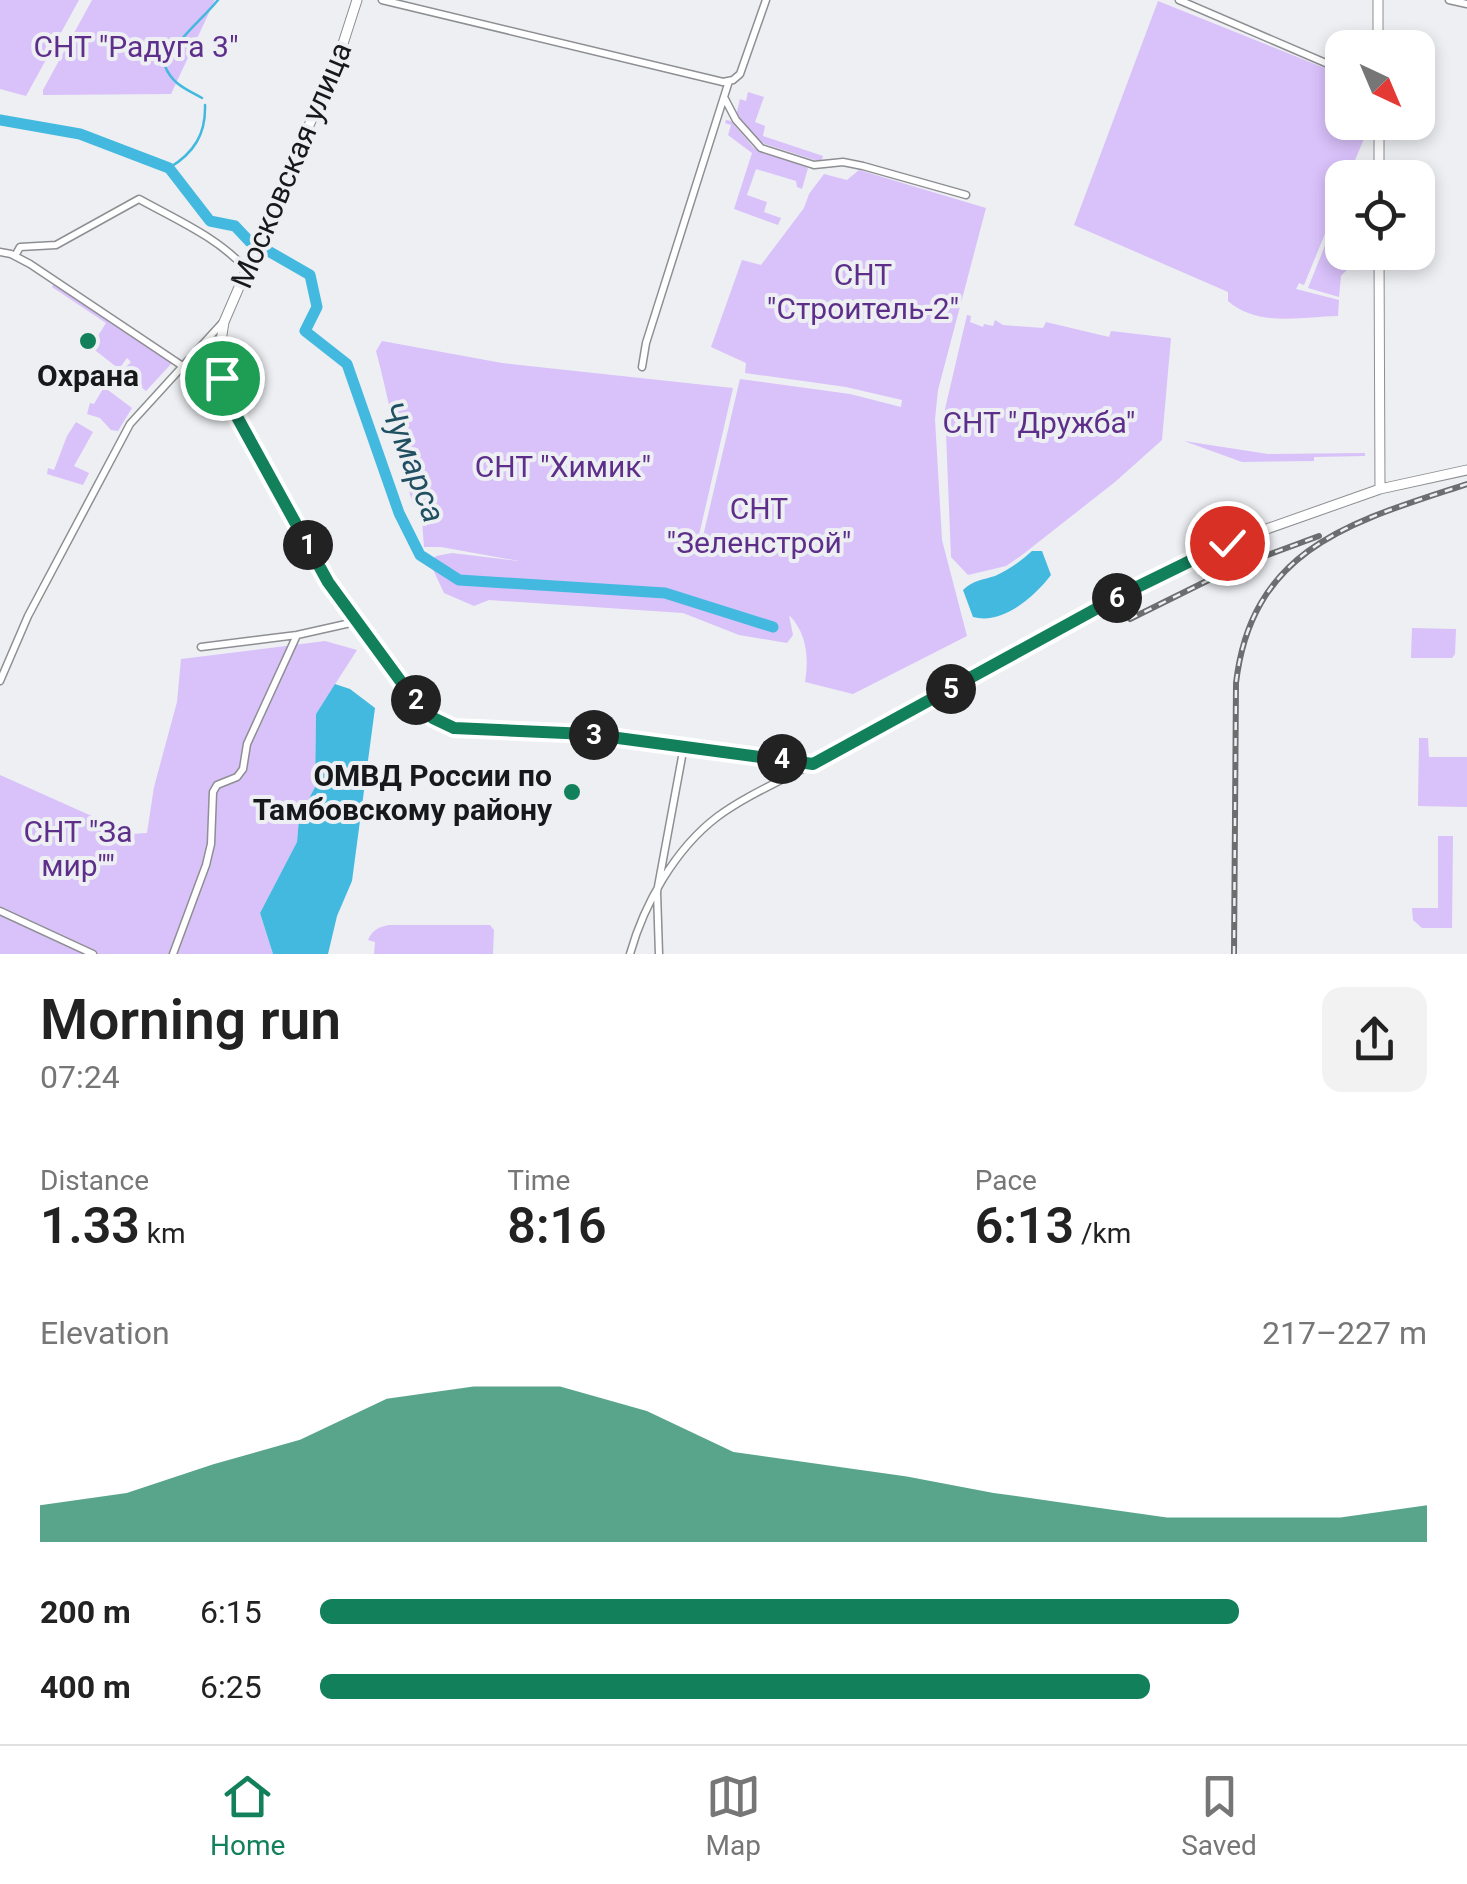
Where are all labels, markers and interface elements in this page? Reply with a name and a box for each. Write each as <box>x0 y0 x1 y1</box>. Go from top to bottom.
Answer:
park label: СНТ "Радуга 3" <box>33 29 239 64</box>
north arrow <box>1325 30 1435 140</box>
map controls <box>1325 30 1435 270</box>
street label: Московская улица <box>223 37 359 293</box>
button: locate <box>1325 160 1435 270</box>
park label: СНТ "Строитель-2" <box>767 257 959 326</box>
marker: Охрана <box>77 330 99 352</box>
pin <box>180 336 265 421</box>
icon: arrive <box>195 351 250 406</box>
place label: Охрана <box>37 358 139 393</box>
water label: Чумарса <box>373 396 453 528</box>
park label: СНТ "Дружба" <box>943 405 1135 440</box>
park label: СНТ "Химик" <box>475 449 651 484</box>
park label: СНТ "Зеленстрой" <box>667 491 851 560</box>
pin <box>1185 501 1270 586</box>
icon: check <box>1200 516 1255 571</box>
pin: 1 <box>283 520 333 570</box>
text: 1 <box>300 528 316 561</box>
pin: 6 <box>1092 573 1142 623</box>
text: 6 <box>1109 581 1125 614</box>
pin: 5 <box>926 664 976 714</box>
text: 5 <box>943 672 959 705</box>
pin: 2 <box>391 675 441 725</box>
text: 2 <box>408 683 424 716</box>
pin: 3 <box>569 710 619 760</box>
text: 3 <box>586 718 602 751</box>
pin: 4 <box>757 734 807 784</box>
text: 4 <box>774 742 790 775</box>
place label: ОМВД России по Тамбовскому району <box>253 758 553 827</box>
marker: ОМВД России по Тамбовскому району <box>561 781 583 803</box>
park label: СНТ "За мир"" <box>24 814 133 883</box>
button: share <box>1322 987 1427 1092</box>
text: Morning run <box>40 988 341 1052</box>
text: 07:24 <box>40 1058 120 1096</box>
text: Distance <box>40 1164 149 1197</box>
text: Time <box>507 1164 570 1197</box>
text: Pace <box>975 1164 1037 1197</box>
text: 1.33 <box>40 1197 140 1255</box>
text: 8:16 <box>507 1197 607 1255</box>
text: 6:13 <box>975 1197 1074 1255</box>
text: km <box>140 1217 186 1250</box>
text: /km <box>1074 1217 1131 1250</box>
text: Elevation <box>40 1314 170 1352</box>
text: 217–227 m <box>1262 1314 1427 1352</box>
text: 200 m <box>40 1593 131 1631</box>
text: 6:15 <box>200 1593 262 1631</box>
text: 400 m <box>40 1668 131 1706</box>
text: 6:25 <box>200 1668 262 1706</box>
tab: Home <box>210 1769 285 1862</box>
tab: Map <box>706 1769 761 1862</box>
tab: Saved <box>1181 1769 1257 1862</box>

